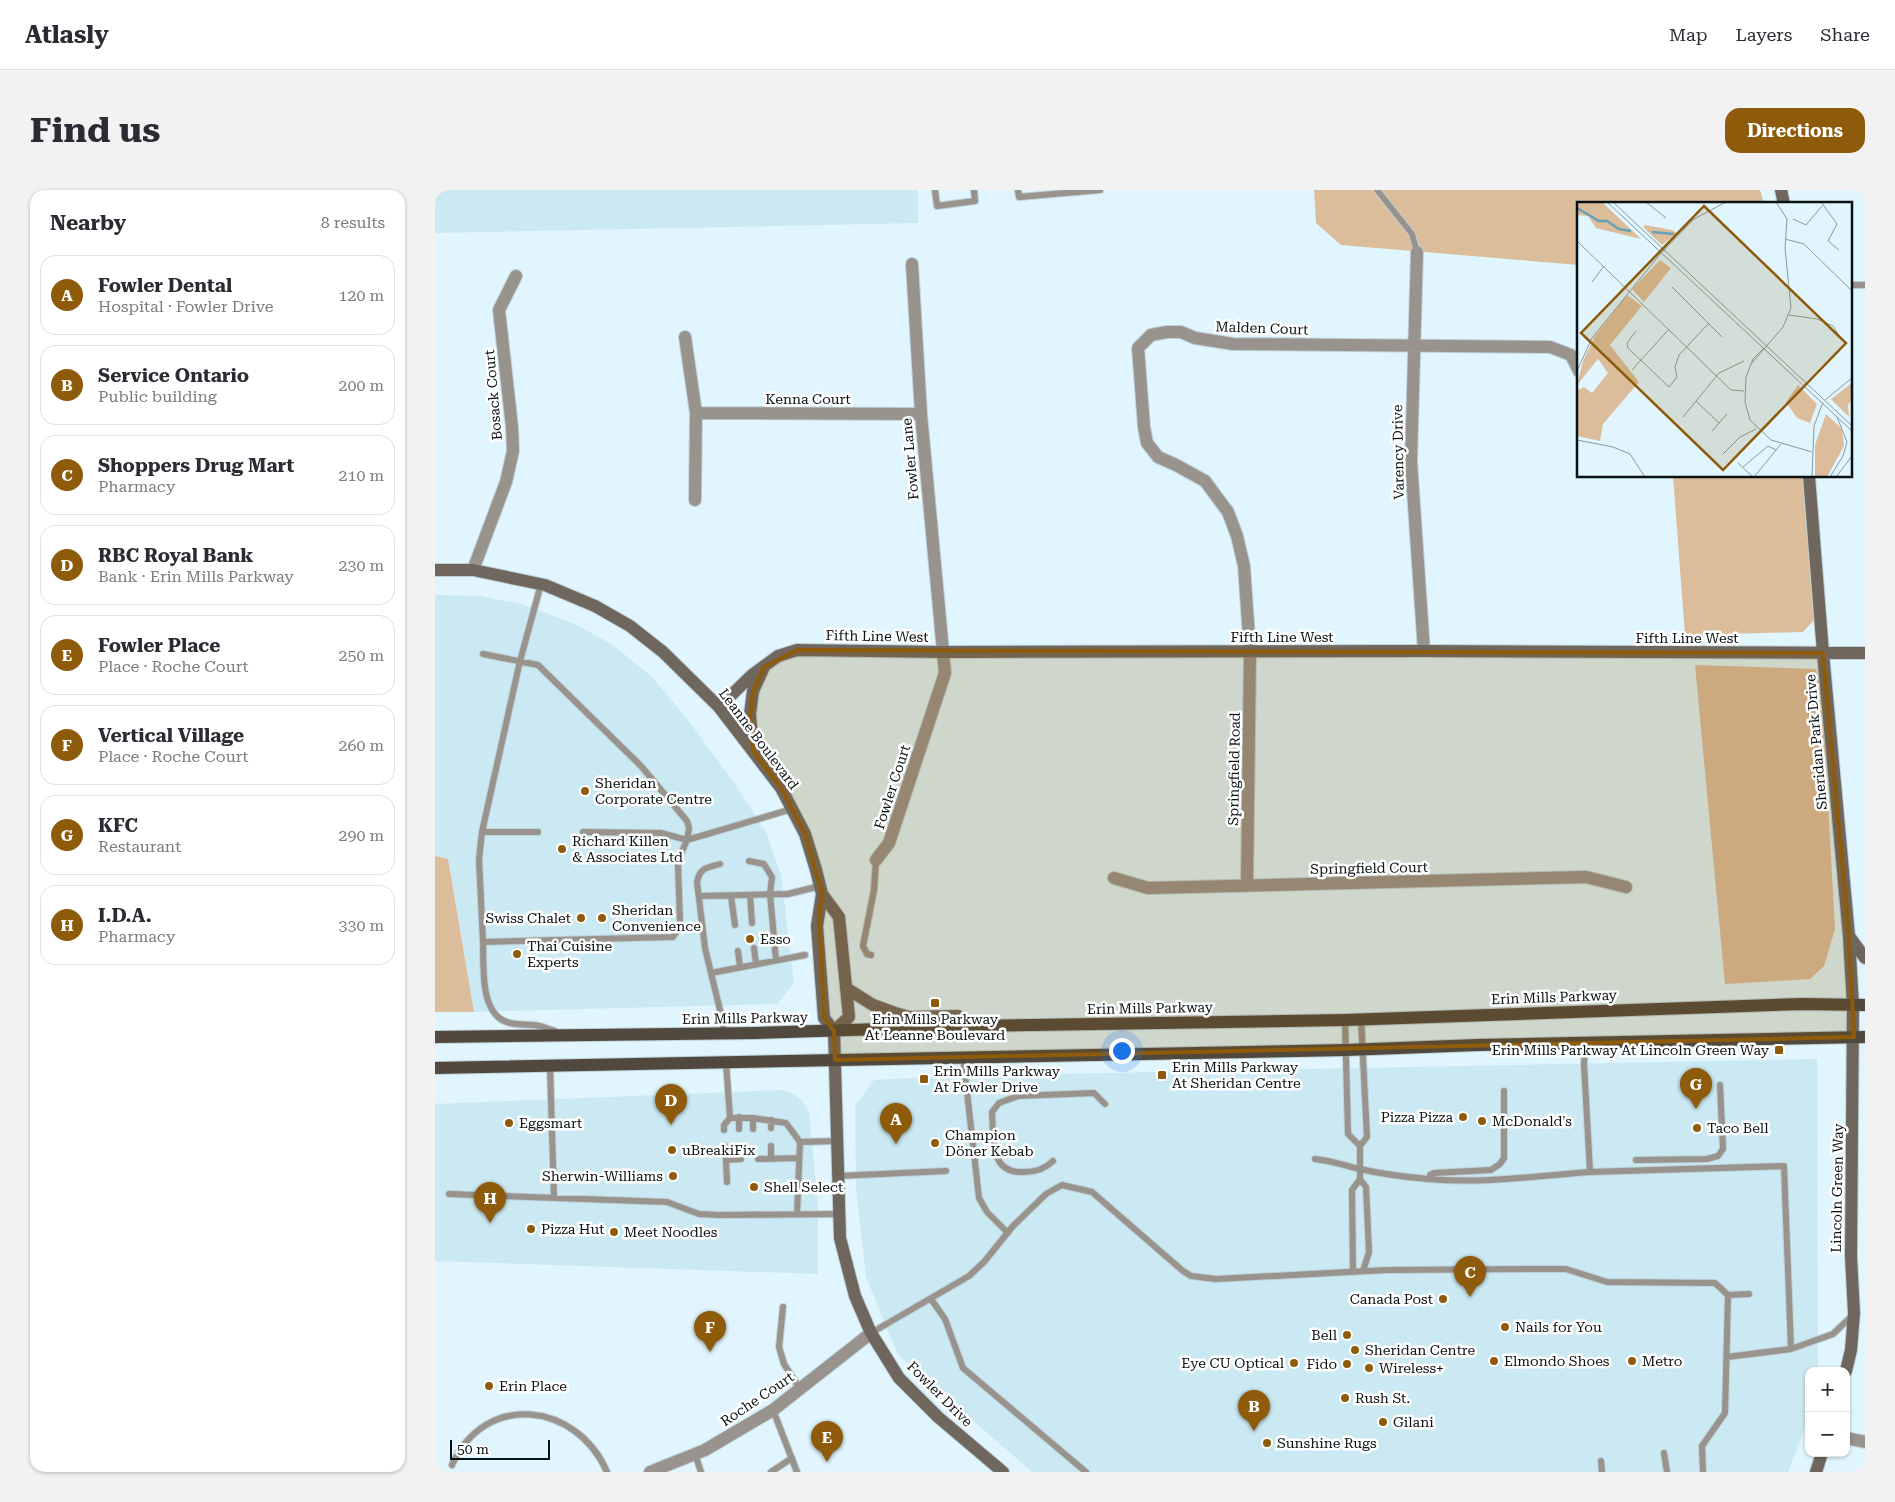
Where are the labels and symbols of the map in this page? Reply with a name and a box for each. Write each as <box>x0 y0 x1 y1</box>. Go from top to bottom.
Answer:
inset map <box>1577 202 1853 478</box>
street label: Malden Court <box>1215 318 1309 338</box>
street label: Bosack Court <box>481 349 505 441</box>
street label: Kenna Court <box>765 391 851 407</box>
street label: Varency Drive <box>1389 404 1407 500</box>
street label: Fowler Lane <box>898 417 922 501</box>
street label: Fifth Line West <box>825 627 929 645</box>
street label: Fifth Line West <box>1231 629 1334 645</box>
street label: Fifth Line West <box>1636 630 1739 646</box>
street label: Sheridan Park Drive <box>1802 673 1830 810</box>
street label: Leanne Boulevard <box>716 686 802 792</box>
street label: Springfield Road <box>1225 712 1243 826</box>
street label: Fowler Court <box>871 743 913 831</box>
place label: Sheridan Corporate Centre <box>595 775 712 807</box>
marker: Sheridan Corporate Centre <box>579 785 591 797</box>
place label: Richard Killen & Associates Ltd <box>572 833 683 865</box>
marker: Richard Killen & Associates Ltd <box>556 843 568 855</box>
street label: Springfield Court <box>1310 859 1428 877</box>
place label: Sheridan Convenience <box>612 902 701 934</box>
place label: Swiss Chalet <box>485 910 571 926</box>
marker: Swiss Chalet <box>575 912 587 924</box>
marker: Sheridan Convenience <box>596 912 608 924</box>
place label: Esso <box>760 931 791 947</box>
marker: Esso <box>744 933 756 945</box>
place label: Thai Cuisine Experts <box>527 938 613 970</box>
marker: Thai Cuisine Experts <box>511 948 523 960</box>
street label: Erin Mills Parkway <box>1491 987 1618 1007</box>
marker: Erin Mills Parkway At Leanne Boulevard <box>929 997 941 1009</box>
street label: Erin Mills Parkway <box>1087 999 1214 1017</box>
street label: Erin Mills Parkway <box>682 1009 809 1027</box>
place label: Erin Mills Parkway At Leanne Boulevard <box>865 1011 1005 1043</box>
your location <box>1109 1038 1135 1064</box>
place label: Erin Mills Parkway At Lincoln Green Way <box>1492 1042 1770 1058</box>
marker: Erin Mills Parkway At Lincoln Green Way <box>1773 1044 1785 1056</box>
place label: Erin Mills Parkway At Sheridan Centre <box>1172 1059 1301 1091</box>
place label: Erin Mills Parkway At Fowler Drive <box>934 1063 1061 1095</box>
pin: G <box>1680 1068 1712 1109</box>
marker: Erin Mills Parkway At Sheridan Centre <box>1156 1069 1168 1081</box>
marker: Erin Mills Parkway At Fowler Drive <box>918 1073 930 1085</box>
pin: D <box>655 1084 687 1125</box>
pin: A <box>880 1103 912 1144</box>
place label: Pizza Pizza <box>1381 1109 1453 1125</box>
marker: Pizza Pizza <box>1457 1111 1469 1123</box>
place label: McDonald's <box>1492 1113 1572 1129</box>
place label: Eggsmart <box>519 1115 582 1131</box>
marker: McDonald's <box>1476 1115 1488 1127</box>
marker: Eggsmart <box>503 1117 515 1129</box>
place label: Taco Bell <box>1707 1120 1769 1136</box>
marker: Taco Bell <box>1691 1122 1703 1134</box>
street label: Lincoln Green Way <box>1828 1123 1846 1253</box>
place label: Champion Döner Kebab <box>945 1127 1033 1159</box>
marker: Champion Döner Kebab <box>929 1137 941 1149</box>
place label: uBreakiFix <box>682 1142 755 1158</box>
marker: uBreakiFix <box>666 1144 678 1156</box>
place label: Sherwin-Williams <box>542 1168 663 1184</box>
marker: Sherwin-Williams <box>667 1170 679 1182</box>
place label: Shell Select <box>764 1179 843 1195</box>
marker: Shell Select <box>748 1181 760 1193</box>
pin: H <box>474 1182 506 1223</box>
place label: Pizza Hut <box>541 1221 604 1237</box>
marker: Pizza Hut <box>525 1223 537 1235</box>
place label: Meet Noodles <box>624 1224 718 1240</box>
marker: Meet Noodles <box>608 1226 620 1238</box>
pin: C <box>1454 1256 1486 1297</box>
place label: Canada Post <box>1350 1291 1433 1307</box>
marker: Canada Post <box>1437 1293 1449 1305</box>
pin: F <box>694 1311 726 1352</box>
place label: Nails for You <box>1515 1319 1602 1335</box>
marker: Nails for You <box>1499 1321 1511 1333</box>
place label: Bell <box>1311 1327 1338 1343</box>
marker: Bell <box>1341 1329 1353 1341</box>
place label: Sheridan Centre <box>1365 1342 1475 1358</box>
marker: Sheridan Centre <box>1349 1344 1361 1356</box>
place label: Elmondo Shoes <box>1504 1353 1610 1369</box>
place label: Metro <box>1642 1353 1682 1369</box>
place label: Eye CU Optical <box>1181 1355 1285 1371</box>
marker: Elmondo Shoes <box>1488 1355 1500 1367</box>
marker: Metro <box>1626 1355 1638 1367</box>
place label: Fido <box>1307 1356 1337 1372</box>
marker: Eye CU Optical <box>1288 1357 1300 1369</box>
street label: Fowler Drive <box>904 1358 976 1430</box>
marker: Fido <box>1341 1358 1353 1370</box>
place label: Wireless+ <box>1379 1360 1444 1376</box>
marker: Wireless+ <box>1363 1362 1375 1374</box>
street label: Roche Court <box>717 1369 797 1429</box>
place label: Erin Place <box>499 1378 567 1394</box>
marker: Erin Place <box>483 1380 495 1392</box>
pin: B <box>1238 1390 1270 1431</box>
place label: Rush St. <box>1355 1390 1410 1406</box>
marker: Rush St. <box>1339 1392 1351 1404</box>
place label: Gilani <box>1393 1414 1434 1430</box>
marker: Gilani <box>1377 1416 1389 1428</box>
pin: E <box>811 1421 843 1462</box>
place label: Sunshine Rugs <box>1277 1435 1377 1451</box>
scale bar <box>450 1437 550 1460</box>
marker: Sunshine Rugs <box>1261 1437 1273 1449</box>

